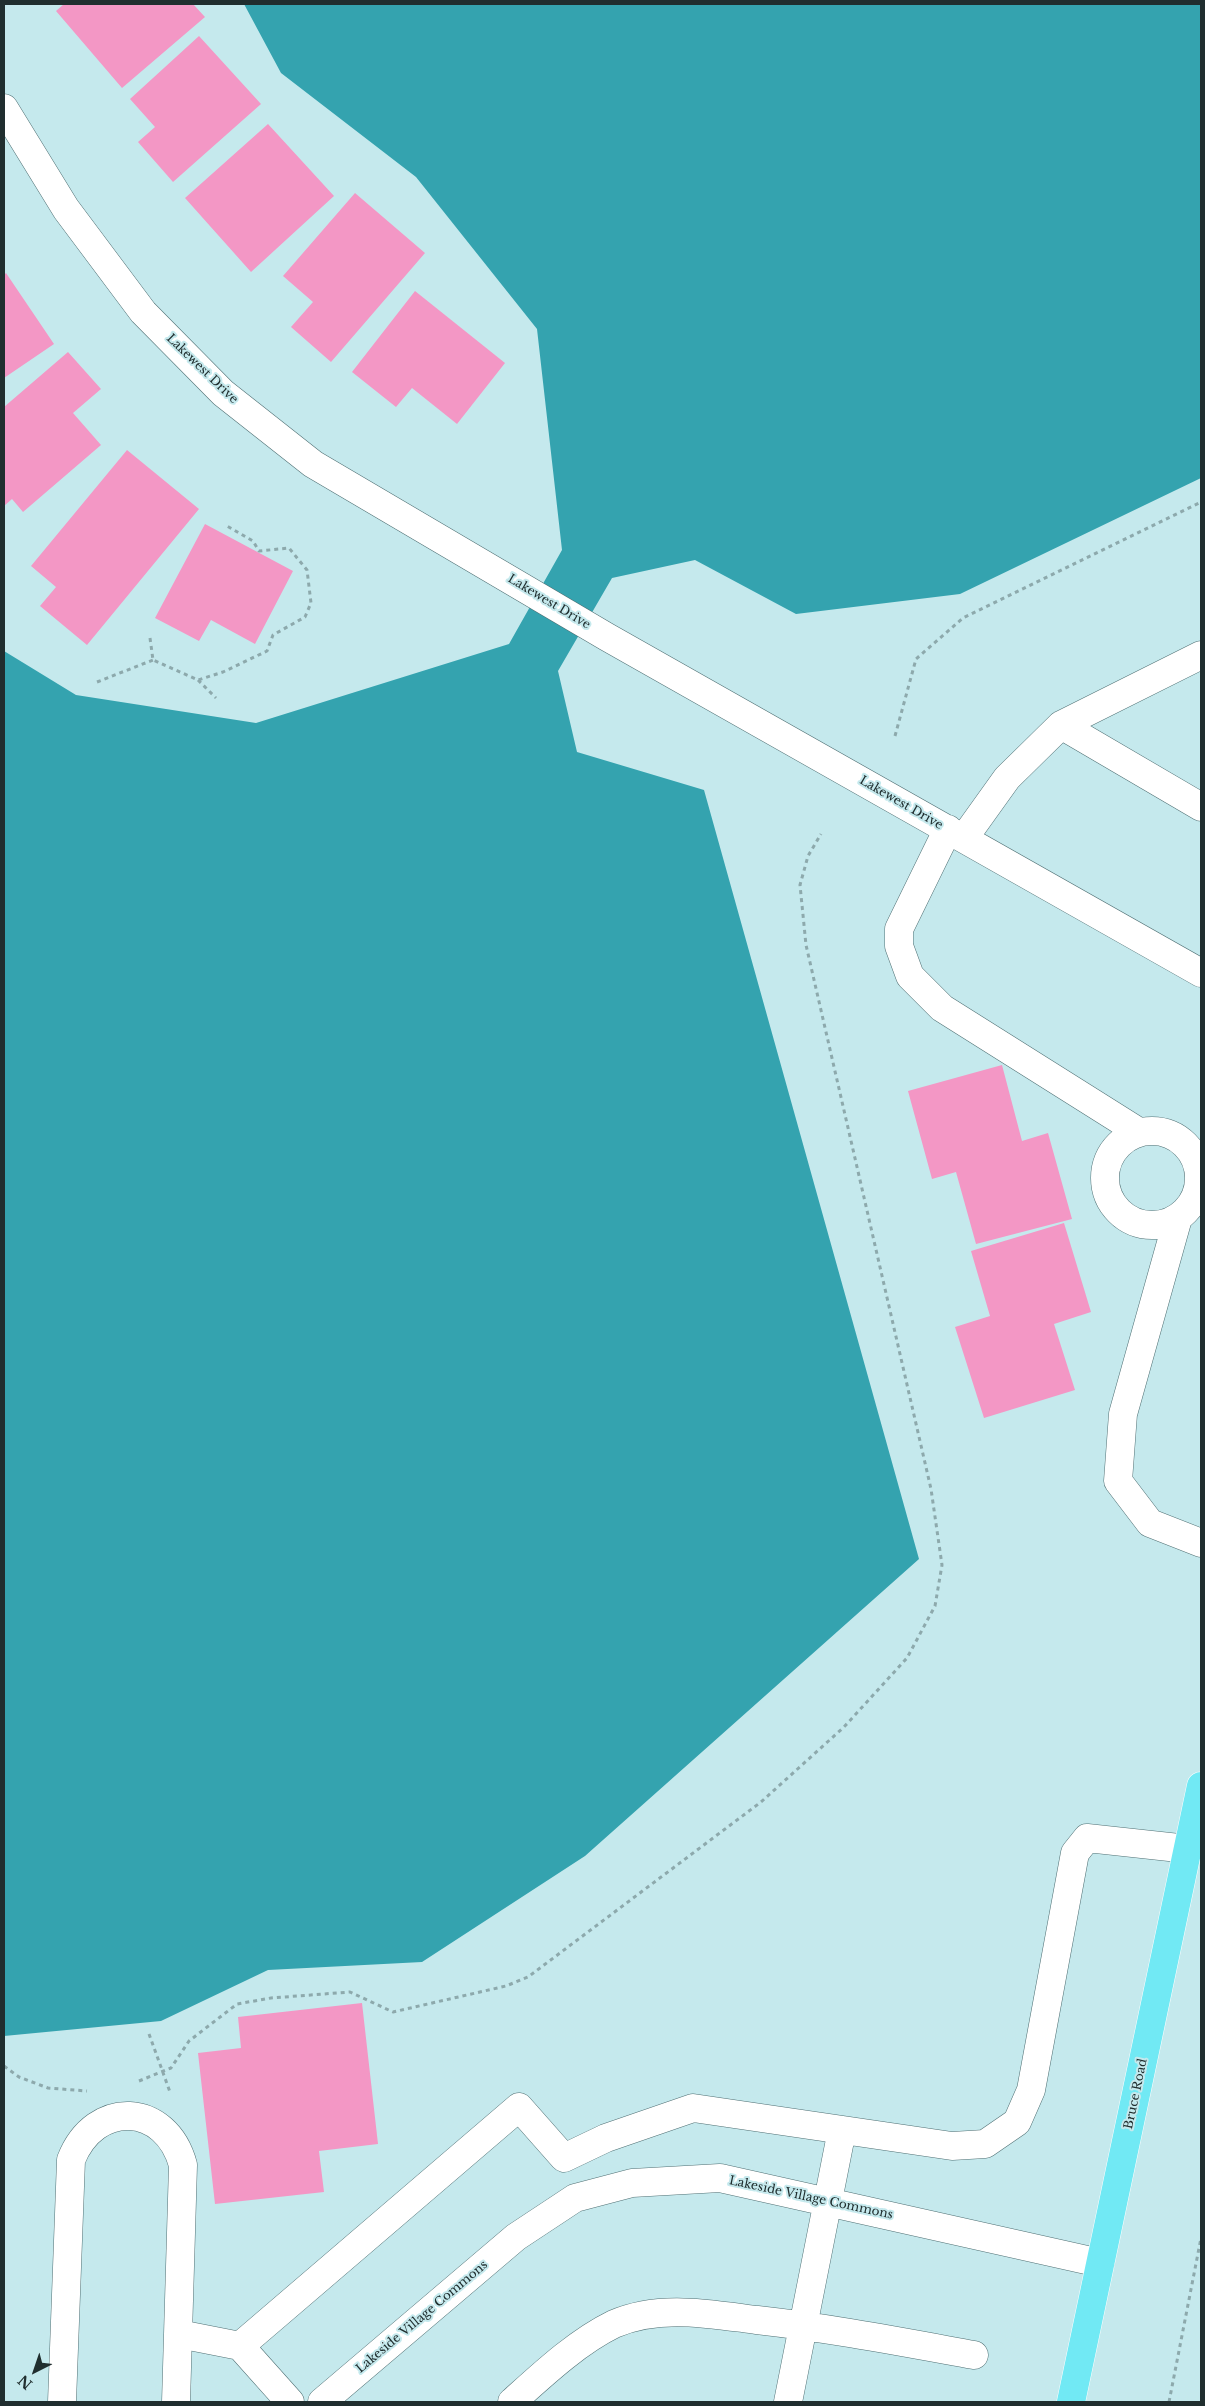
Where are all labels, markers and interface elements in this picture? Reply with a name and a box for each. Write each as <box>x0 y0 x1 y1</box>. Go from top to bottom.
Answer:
street label: Lakewest Drive <box>163 331 241 407</box>
street label: Lakewest Drive <box>505 572 593 632</box>
street label: Lakewest Drive <box>857 773 945 833</box>
street label: Bruce Road <box>1122 2057 1150 2131</box>
street label: Lakeside Village Commons <box>728 2174 894 2222</box>
street label: Lakeside Village Commons <box>353 2258 491 2376</box>
north arrow <box>10 2346 60 2396</box>
text: N <box>14 2371 36 2393</box>

